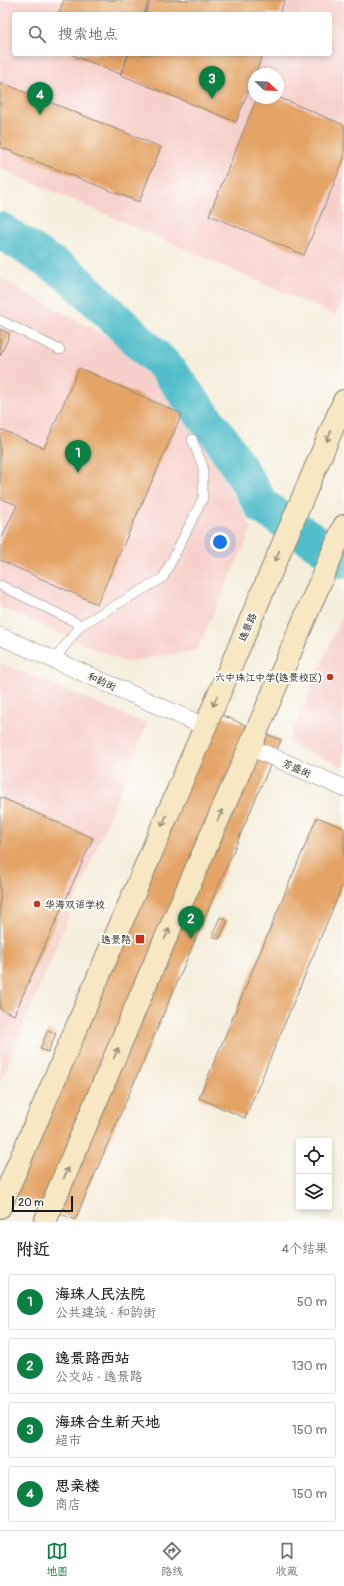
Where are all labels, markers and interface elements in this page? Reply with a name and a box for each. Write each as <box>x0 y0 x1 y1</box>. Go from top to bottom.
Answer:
search box <box>12 12 332 56</box>
icon: search <box>26 23 48 45</box>
text: 搜索地点 <box>58 25 118 44</box>
pin: 3 <box>199 66 225 99</box>
north arrow <box>248 68 284 104</box>
pin: 4 <box>27 82 53 115</box>
one-way arrow <box>324 430 332 442</box>
pin: 1 <box>65 440 91 473</box>
your location <box>210 532 230 552</box>
one-way arrow <box>273 549 281 561</box>
street label: 逸景路 <box>237 611 259 644</box>
street label: 和韵街 <box>85 670 118 693</box>
place label: 六中珠江中学(逸景校区) <box>215 672 322 684</box>
marker: 六中珠江中学(逸景校区) <box>325 672 335 682</box>
one-way arrow <box>211 695 218 707</box>
street label: 芳盛街 <box>280 757 313 780</box>
one-way arrow <box>217 809 224 821</box>
one-way arrow <box>160 814 167 826</box>
marker: 华海双语学校 <box>32 899 42 909</box>
place label: 华海双语学校 <box>45 899 105 911</box>
pin: 2 <box>178 906 204 939</box>
one-way arrow <box>164 928 171 940</box>
marker: 逸景路 <box>134 933 146 945</box>
place label: 逸景路 <box>101 934 131 946</box>
one-way arrow <box>113 1048 120 1060</box>
map controls <box>296 1138 332 1210</box>
button: locate <box>296 1138 332 1174</box>
one-way arrow <box>63 1168 70 1180</box>
button: layers <box>296 1174 332 1210</box>
scale bar <box>12 1194 73 1213</box>
text: 20 m <box>18 1196 44 1209</box>
text: 附近 <box>16 1239 50 1260</box>
text: 4个结果 <box>281 1241 328 1257</box>
text: 海珠人民法院 <box>55 1285 145 1304</box>
text: 1 <box>27 1294 33 1310</box>
text: 50 m <box>297 1294 327 1310</box>
text: 公共建筑 · 和韵街 <box>55 1305 156 1321</box>
text: 逸景路西站 <box>55 1349 130 1368</box>
text: 2 <box>26 1358 34 1374</box>
text: 130 m <box>291 1358 327 1374</box>
text: 公交站 · 逸景路 <box>55 1369 143 1385</box>
text: 海珠合生新天地 <box>55 1413 160 1432</box>
text: 3 <box>26 1422 34 1438</box>
text: 150 m <box>292 1422 327 1438</box>
text: 超市 <box>55 1433 81 1449</box>
text: 思亲楼 <box>55 1477 100 1496</box>
text: 4 <box>26 1486 34 1502</box>
text: 150 m <box>292 1486 327 1502</box>
text: 商店 <box>55 1497 81 1513</box>
tab: 地图 <box>46 1540 68 1578</box>
tab: 路线 <box>161 1540 183 1578</box>
tab: 收藏 <box>276 1540 298 1578</box>

